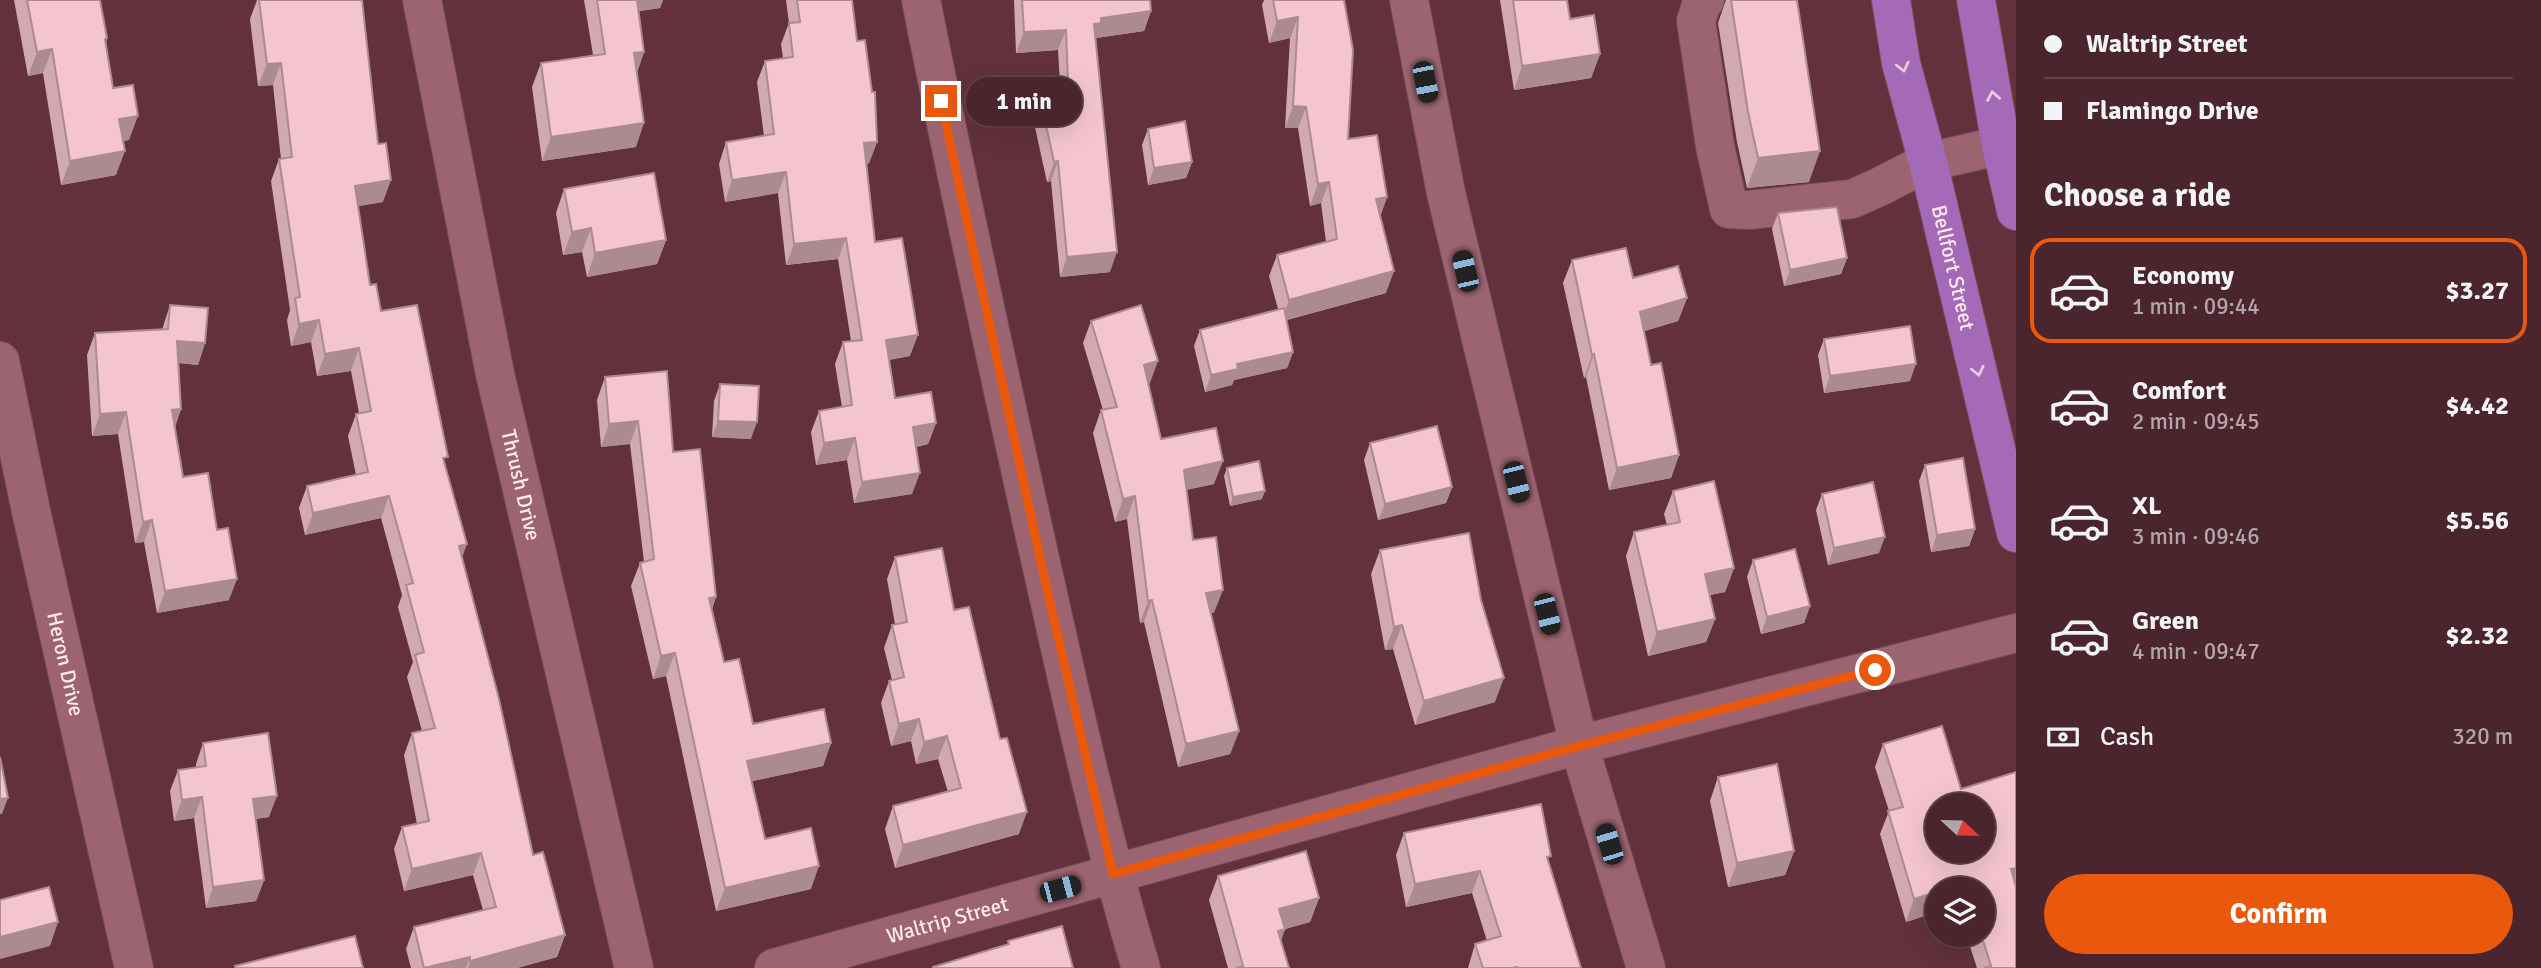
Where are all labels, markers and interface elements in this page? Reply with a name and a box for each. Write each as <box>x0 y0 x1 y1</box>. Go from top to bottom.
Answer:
text: Waltrip Street <box>2086 28 2248 60</box>
car <box>1411 59 1440 105</box>
one-way arrow <box>1894 61 1909 73</box>
callout: 1 min <box>965 76 1081 126</box>
route end <box>925 85 957 117</box>
text: 1 min <box>996 87 1052 116</box>
one-way arrow <box>1986 90 2001 102</box>
text: Flamingo Drive <box>2086 95 2259 127</box>
text: Choose a ride <box>2044 176 2231 215</box>
street label: Bellfort Street <box>1926 202 1980 333</box>
car <box>1451 248 1480 294</box>
icon: car <box>2048 259 2111 322</box>
text: Economy <box>2132 260 2234 292</box>
text: $3.27 <box>2445 275 2509 307</box>
text: 1 min · 09:44 <box>2132 292 2260 321</box>
one-way arrow <box>1969 365 1984 377</box>
icon: car <box>2048 374 2111 437</box>
text: Comfort <box>2132 375 2226 407</box>
text: $4.42 <box>2445 390 2509 422</box>
text: 2 min · 09:45 <box>2132 407 2260 436</box>
street label: Thrush Drive <box>495 427 547 543</box>
car <box>1501 459 1532 505</box>
icon: car <box>2048 489 2111 552</box>
text: XL <box>2132 490 2162 522</box>
text: $5.56 <box>2445 505 2509 537</box>
text: 3 min · 09:46 <box>2132 522 2260 551</box>
car <box>1532 591 1563 637</box>
icon: car <box>2048 604 2111 667</box>
text: Green <box>2132 605 2199 637</box>
street label: Heron Drive <box>41 609 90 719</box>
text: $2.32 <box>2445 620 2509 652</box>
text: 4 min · 09:47 <box>2132 637 2260 666</box>
route start <box>1859 654 1891 686</box>
icon: cash <box>2044 718 2082 756</box>
text: Cash <box>2100 721 2154 753</box>
text: 320 m <box>2452 722 2513 751</box>
north arrow <box>1925 793 1995 863</box>
map controls <box>1925 793 1995 947</box>
car <box>1593 821 1626 867</box>
car <box>1037 873 1084 905</box>
button: Confirm <box>2044 874 2513 954</box>
button: layers <box>1925 877 1995 947</box>
street label: Waltrip Street <box>884 891 1011 949</box>

